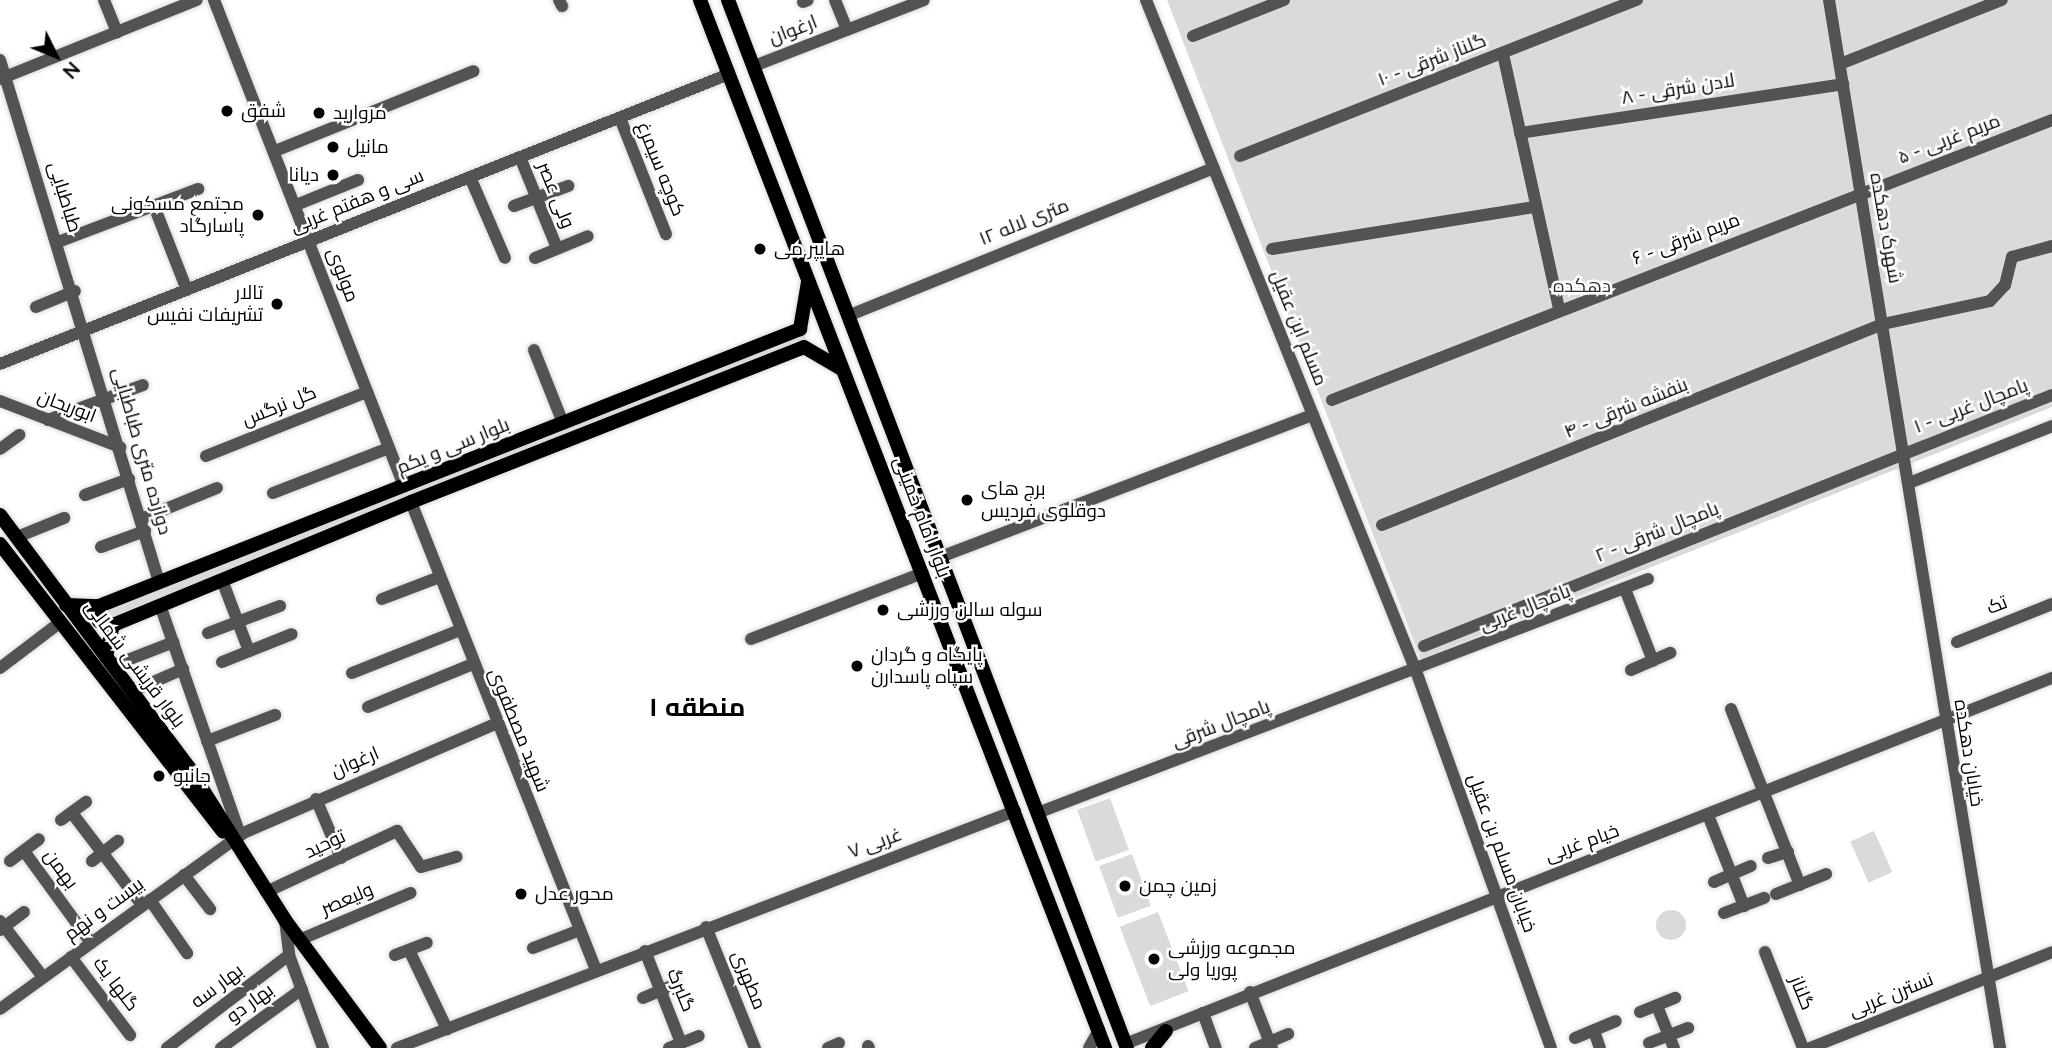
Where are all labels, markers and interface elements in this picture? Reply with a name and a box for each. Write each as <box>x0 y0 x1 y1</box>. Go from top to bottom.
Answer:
street label: ارغوان <box>766 10 820 50</box>
north arrow <box>21 21 91 91</box>
street label: گلناز شرقی - ۱۰ <box>1375 29 1489 91</box>
text: N <box>58 57 85 84</box>
street label: لادن شرقی - ۸ <box>1620 69 1736 109</box>
place label: شفق <box>241 100 286 122</box>
place label: مروارید <box>333 102 387 124</box>
marker: شفق <box>219 103 235 119</box>
marker: مروارید <box>311 105 327 121</box>
street label: مریم غربی - ۵ <box>1895 109 2003 169</box>
street label: کوچه سیمرغ <box>632 119 690 219</box>
place label: مانیل <box>347 136 389 158</box>
marker: مانیل <box>325 139 341 155</box>
street label: ولی عصر <box>532 158 580 232</box>
street label: طباطبایی <box>44 159 86 235</box>
street label: سی و هفتم غربی <box>287 164 427 238</box>
place label: دیانا <box>288 164 319 186</box>
marker: دیانا <box>325 167 341 183</box>
street label: شهرک دهکده <box>1865 171 1907 285</box>
place label: مجتمع مسکونی پاسارگاد <box>111 193 244 237</box>
street label: ۱۲ متری لاله <box>976 194 1072 250</box>
marker: مجتمع مسکونی پاسارگاد <box>250 207 266 223</box>
street label: مریم شرقی - ۶ <box>1629 208 1743 270</box>
place label: هایپر می <box>774 238 845 260</box>
marker: هایپر می <box>752 241 768 257</box>
street label: مولوی <box>322 245 364 305</box>
street label: مسلم ابن عقیل <box>1265 267 1333 389</box>
park label: دهکده <box>1553 275 1611 297</box>
place label: تالار تشریفات نفیس <box>147 282 263 326</box>
marker: تالار تشریفات نفیس <box>269 296 285 312</box>
street label: دوازده متری طباطبایی <box>107 365 177 537</box>
street label: بنفشه شرقی - ۴ <box>1561 373 1691 443</box>
street label: پامچال غربی - ۱ <box>1911 374 2031 438</box>
street label: گل نرگس <box>238 381 320 431</box>
street label: ابوریحان <box>34 384 100 428</box>
street label: بلوار سی و یکم <box>393 413 513 479</box>
street label: بلوار امام خمینی <box>888 453 956 581</box>
place label: برج های دوقلوی فردیس <box>981 478 1106 522</box>
marker: برج های دوقلوی فردیس <box>959 492 975 508</box>
street label: پامچال شرقی - ۲ <box>1592 497 1722 567</box>
street label: پامچال غربی <box>1476 579 1574 637</box>
street label: تک <box>1983 591 2011 619</box>
street label: بلوار قریشی شمالی <box>80 596 190 732</box>
place label: سوله سالن ورزشی <box>897 599 1043 621</box>
marker: سوله سالن ورزشی <box>875 602 891 618</box>
place label: پایگاه و گردان سپاه پاسدارن <box>871 644 983 688</box>
marker: پایگاه و گردان سپاه پاسدارن <box>849 658 865 674</box>
street label: شهید مصطفوی <box>484 665 554 795</box>
district label: منطقه ۱ <box>649 691 745 723</box>
street label: پامچال شرقی <box>1169 695 1273 753</box>
street label: خیابان دهکده <box>1949 698 1989 808</box>
street label: ارغوان <box>327 742 383 782</box>
place label: جانبو <box>173 765 211 787</box>
marker: جانبو <box>151 768 167 784</box>
street label: خیابان مسلم بن عقیل <box>1463 770 1541 936</box>
street label: خیام غربی <box>1542 819 1622 867</box>
street label: ۷ غربی <box>845 823 905 863</box>
street label: توحید <box>301 825 349 863</box>
street label: بهمن <box>39 845 83 893</box>
street label: بیست و نهم <box>60 872 148 946</box>
place label: زمین چمن <box>1139 875 1217 897</box>
street label: ولیعصر <box>317 878 377 920</box>
marker: زمین چمن <box>1117 878 1133 894</box>
place label: محور عدل <box>535 883 614 905</box>
marker: محور عدل <box>513 886 529 902</box>
place label: مجموعه ورزشی پوریا ولی <box>1168 937 1296 981</box>
street label: مطهری <box>727 947 771 1013</box>
marker: مجموعه ورزشی پوریا ولی <box>1146 951 1162 967</box>
street label: گلها یک <box>88 952 144 1016</box>
street label: بهار سه <box>186 959 248 1013</box>
street label: گلبرگ <box>662 965 700 1015</box>
street label: نسترن غربی <box>1845 968 1937 1022</box>
street label: گلناز <box>1785 973 1819 1013</box>
street label: بهار دو <box>222 978 278 1028</box>

